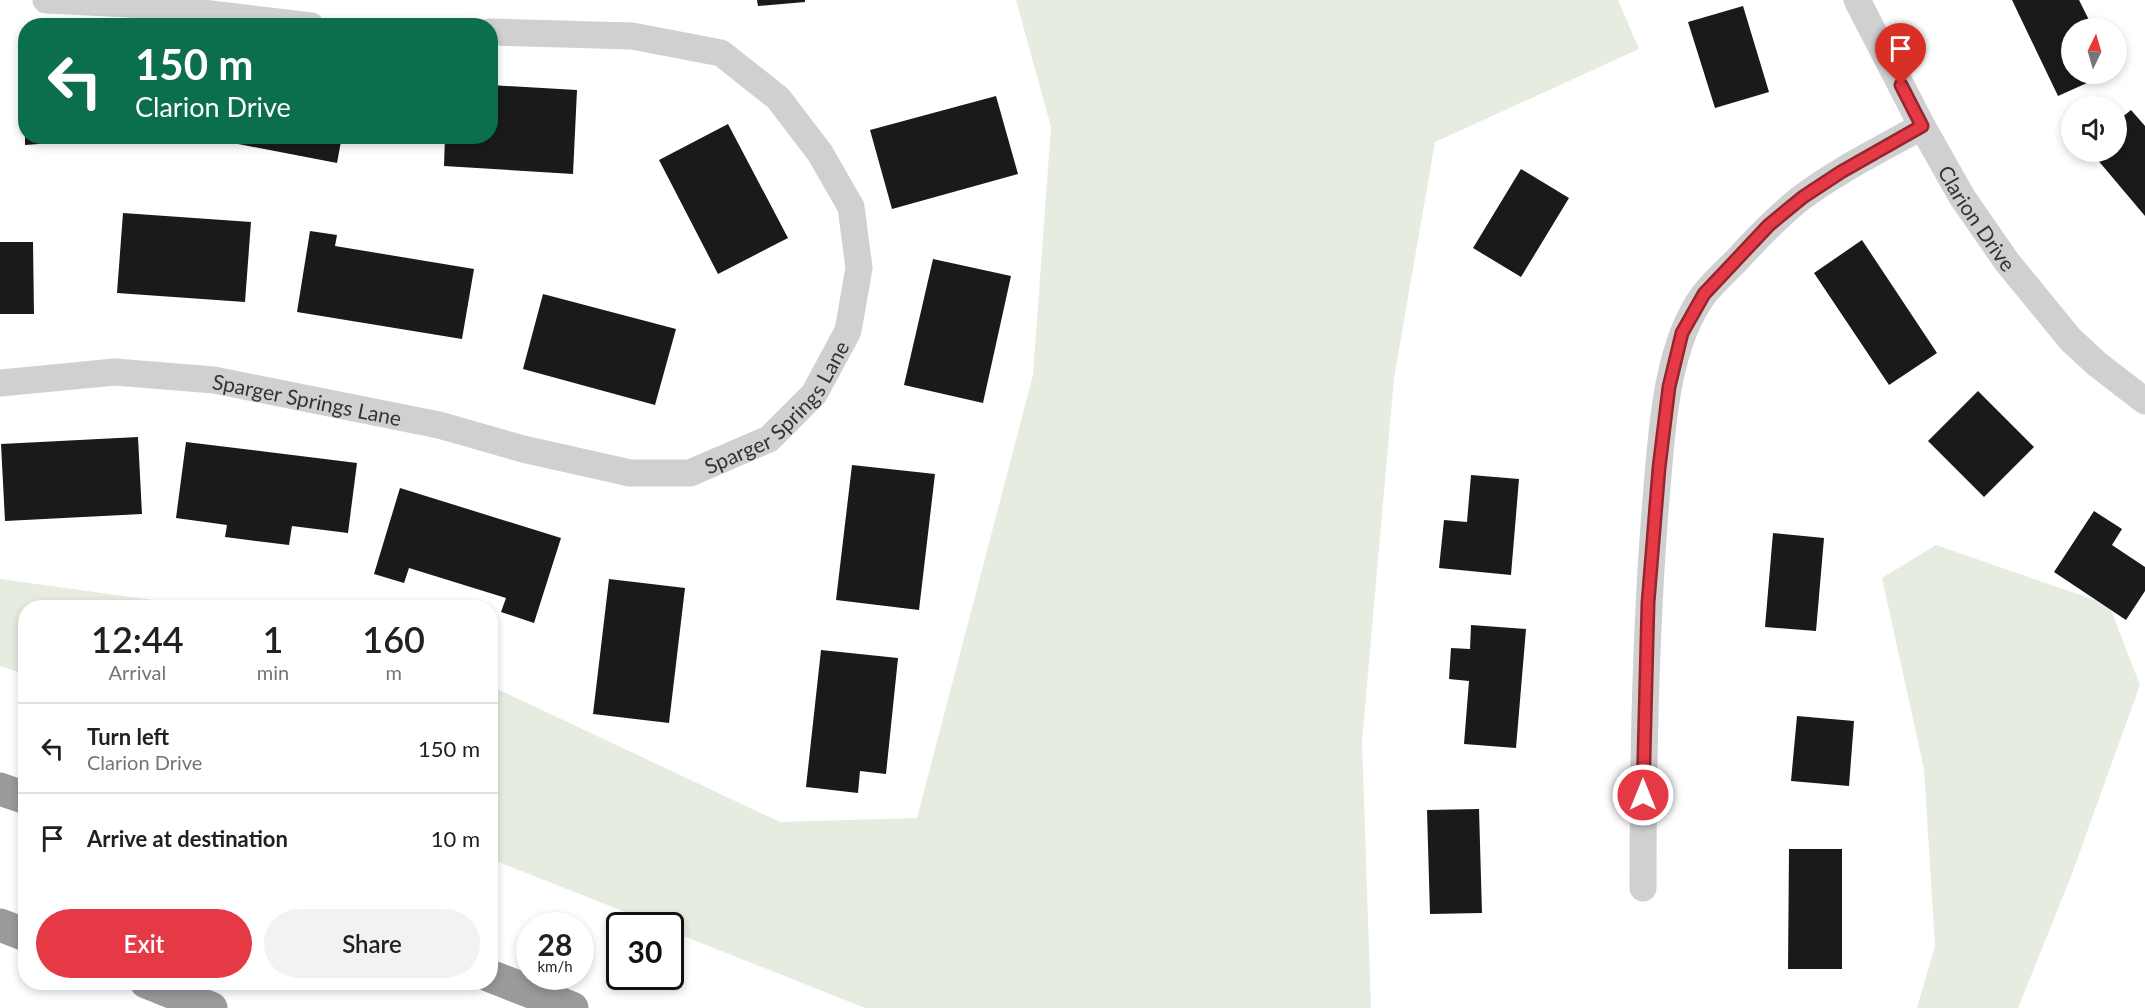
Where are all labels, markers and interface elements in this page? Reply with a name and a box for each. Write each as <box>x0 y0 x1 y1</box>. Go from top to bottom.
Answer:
north arrow <box>2061 18 2127 84</box>
map controls <box>2061 18 2127 162</box>
pin <box>1875 23 1926 85</box>
icon: arrive <box>1884 32 1917 65</box>
text: 150 m <box>135 39 253 89</box>
icon: left <box>36 42 114 120</box>
text: Clarion Drive <box>135 90 291 123</box>
button: sound <box>2061 96 2127 162</box>
street label: Clarion Drive <box>1934 160 2021 276</box>
street label: Sparger Springs Lane <box>700 336 853 478</box>
street label: Sparger Springs Lane <box>211 368 404 430</box>
text: 12:44 <box>91 617 184 661</box>
text: 1 <box>263 617 283 661</box>
text: 160 <box>362 617 425 661</box>
text: Arrival <box>109 660 166 684</box>
text: min <box>257 660 289 684</box>
text: m <box>385 660 402 684</box>
text: Turn left <box>87 723 169 750</box>
icon: left <box>36 732 69 765</box>
text: 150 m <box>418 735 480 762</box>
text: Clarion Drive <box>87 750 202 774</box>
position arrow <box>1611 763 1675 827</box>
icon: arrive <box>36 822 69 855</box>
text: Arrive at destination <box>87 825 288 852</box>
text: 10 m <box>431 825 480 852</box>
button: Exit <box>36 909 252 978</box>
button: Share <box>264 909 480 978</box>
speed limit sign: 30 <box>606 912 684 990</box>
text: 28 <box>538 926 572 962</box>
text: km/h <box>537 957 573 975</box>

